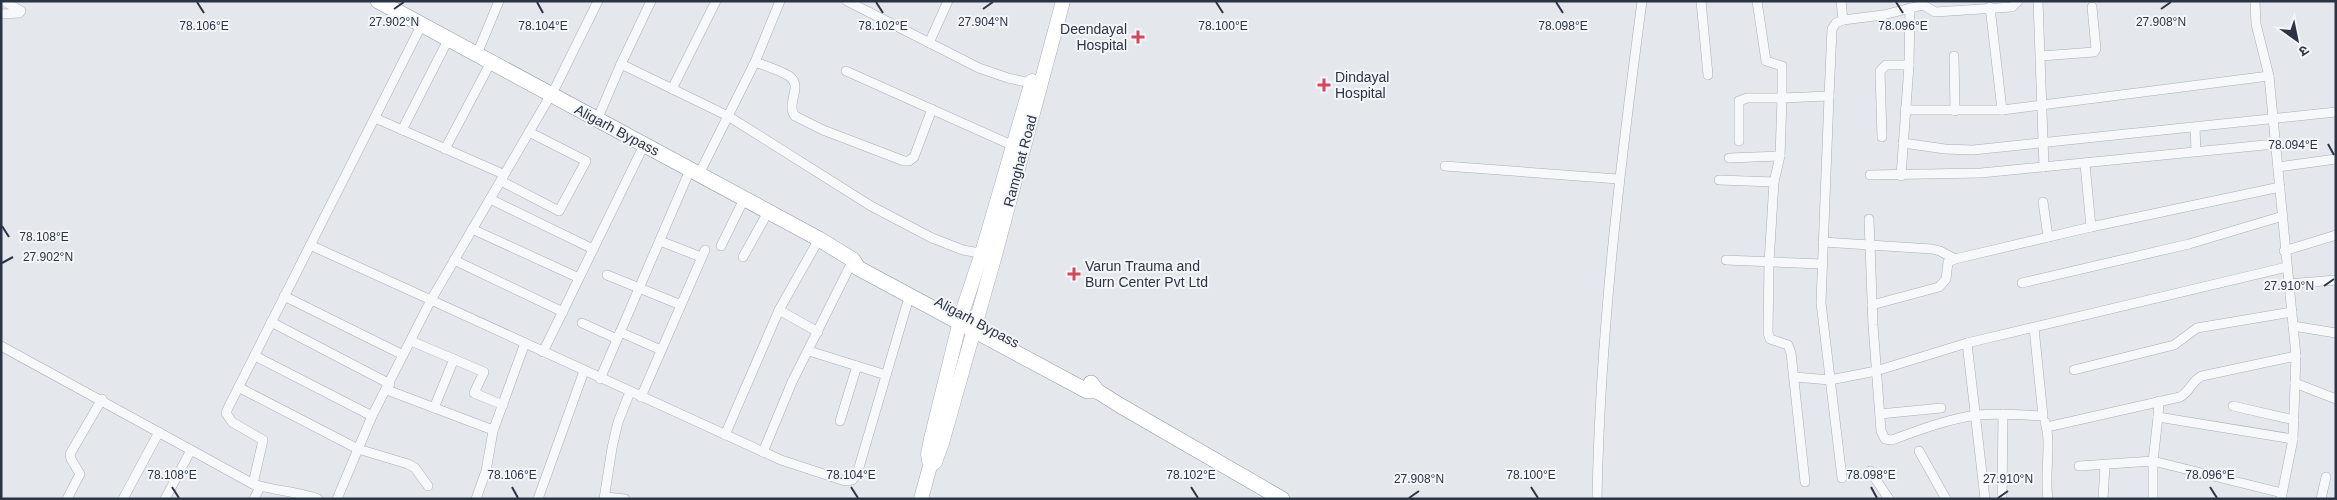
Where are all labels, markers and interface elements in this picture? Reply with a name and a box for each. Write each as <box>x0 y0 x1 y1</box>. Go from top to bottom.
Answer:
text: 27.902°N <box>369 15 419 29</box>
text: 27.904°N <box>958 15 1008 29</box>
text: 27.908°N <box>2136 15 2186 29</box>
north arrow <box>2272 15 2322 65</box>
text: 78.106°E <box>179 19 229 33</box>
text: 78.104°E <box>518 19 568 33</box>
text: 78.102°E <box>858 19 908 33</box>
text: 78.100°E <box>1198 19 1248 33</box>
text: 78.098°E <box>1538 19 1588 33</box>
text: 78.096°E <box>1878 19 1928 33</box>
place label: Deendayal Hospital <box>1060 21 1127 53</box>
marker: Deendayal Hospital <box>1131 30 1145 44</box>
text: उ <box>2296 42 2312 60</box>
place label: Dindayal Hospital <box>1335 69 1389 101</box>
marker: Dindayal Hospital <box>1317 78 1331 92</box>
street label: Aligarh Bypass <box>572 101 662 159</box>
street label: Ramghat Road <box>1000 113 1040 209</box>
text: 78.094°E <box>2268 138 2318 152</box>
text: 78.108°E <box>19 230 69 244</box>
text: 27.902°N <box>23 250 73 264</box>
place label: Varun Trauma and Burn Center Pvt Ltd <box>1085 258 1208 290</box>
marker: Varun Trauma and Burn Center Pvt Ltd <box>1067 267 1081 281</box>
text: 27.910°N <box>2264 279 2314 293</box>
street label: Aligarh Bypass <box>932 293 1022 351</box>
text: 78.108°E <box>147 468 197 482</box>
text: 78.106°E <box>487 468 537 482</box>
text: 78.104°E <box>826 468 876 482</box>
text: 78.102°E <box>1166 468 1216 482</box>
text: 78.100°E <box>1506 468 1556 482</box>
text: 78.098°E <box>1846 468 1896 482</box>
text: 78.096°E <box>2185 468 2235 482</box>
text: 27.908°N <box>1394 472 1444 486</box>
text: 27.910°N <box>1983 472 2033 486</box>

